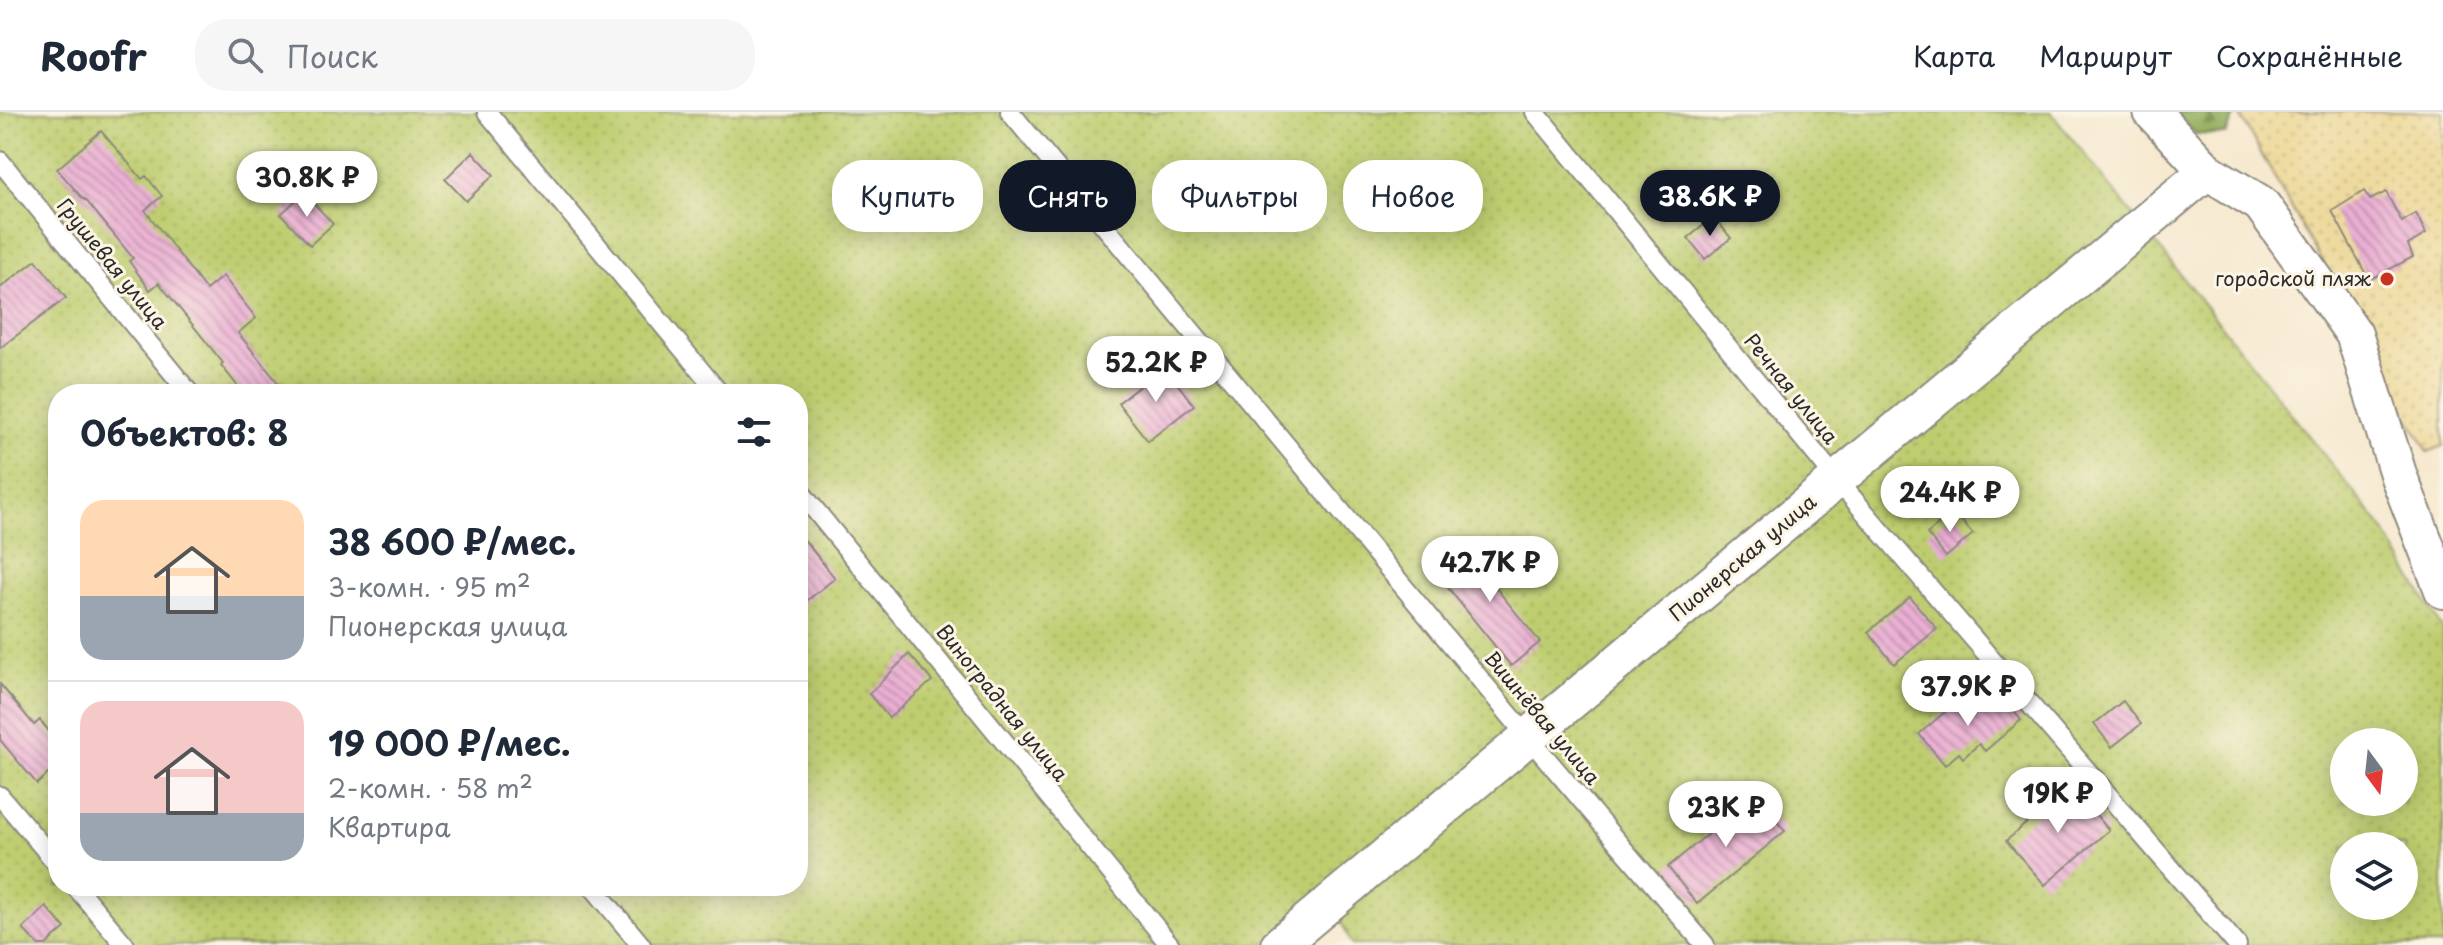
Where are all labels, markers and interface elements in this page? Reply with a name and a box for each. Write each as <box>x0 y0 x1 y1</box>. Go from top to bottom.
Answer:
search box <box>195 19 755 91</box>
text: Roofr <box>40 27 147 84</box>
icon: search <box>223 33 267 77</box>
text: Поиск <box>287 33 378 78</box>
text: Карта <box>1913 34 1995 77</box>
text: Маршрут <box>2039 34 2172 77</box>
text: Сохранённые <box>2216 34 2403 77</box>
pin: 30.8K ₽ <box>233 151 381 219</box>
text: 30.8K ₽ <box>254 157 360 196</box>
chip: Купить <box>832 160 983 232</box>
chip: Снять <box>999 160 1136 232</box>
chip: Фильтры <box>1152 160 1327 232</box>
chip: Новое <box>1343 160 1483 232</box>
pin: 38.6K ₽ <box>1636 170 1784 238</box>
text: 38.6K ₽ <box>1658 176 1762 215</box>
street label: Грушевая улица <box>50 191 175 336</box>
place label: городской пляж <box>2215 263 2372 293</box>
marker: городской пляж <box>2378 270 2396 288</box>
street label: Речная улица <box>1738 327 1846 451</box>
pin: 52.2K ₽ <box>1082 336 1230 404</box>
text: 52.2K ₽ <box>1105 342 1207 381</box>
text: Объектов: 8 <box>80 406 289 458</box>
icon: filters <box>732 410 776 454</box>
pin: 24.4K ₽ <box>1876 466 2024 534</box>
text: 24.4K ₽ <box>1899 472 2001 511</box>
street label: Пионерская улица <box>1662 486 1823 628</box>
text: 38 600 ₽/мес. <box>328 515 577 567</box>
icon: home <box>144 532 240 628</box>
pin: 42.7K ₽ <box>1416 536 1564 604</box>
text: 42.7K ₽ <box>1439 542 1541 581</box>
text: 3-комн. · 95 m² <box>328 567 531 606</box>
text: Пионерская улица <box>328 606 567 645</box>
street label: Виноградная улица <box>930 617 1076 788</box>
street label: Вишнёвая улица <box>1478 644 1608 791</box>
pin: 37.9K ₽ <box>1894 660 2042 728</box>
text: 37.9K ₽ <box>1920 666 2016 705</box>
text: 19 000 ₽/мес. <box>328 716 571 768</box>
north arrow <box>2330 728 2418 816</box>
map controls <box>2330 728 2418 920</box>
icon: home <box>144 733 240 829</box>
pin: 19K ₽ <box>2002 767 2114 835</box>
text: 2-комн. · 58 m² <box>328 768 533 807</box>
text: 19K ₽ <box>2022 773 2094 812</box>
pin: 23K ₽ <box>1670 781 1782 849</box>
text: 23K ₽ <box>1687 787 1765 826</box>
text: Квартира <box>328 807 451 846</box>
button: layers <box>2330 832 2418 920</box>

